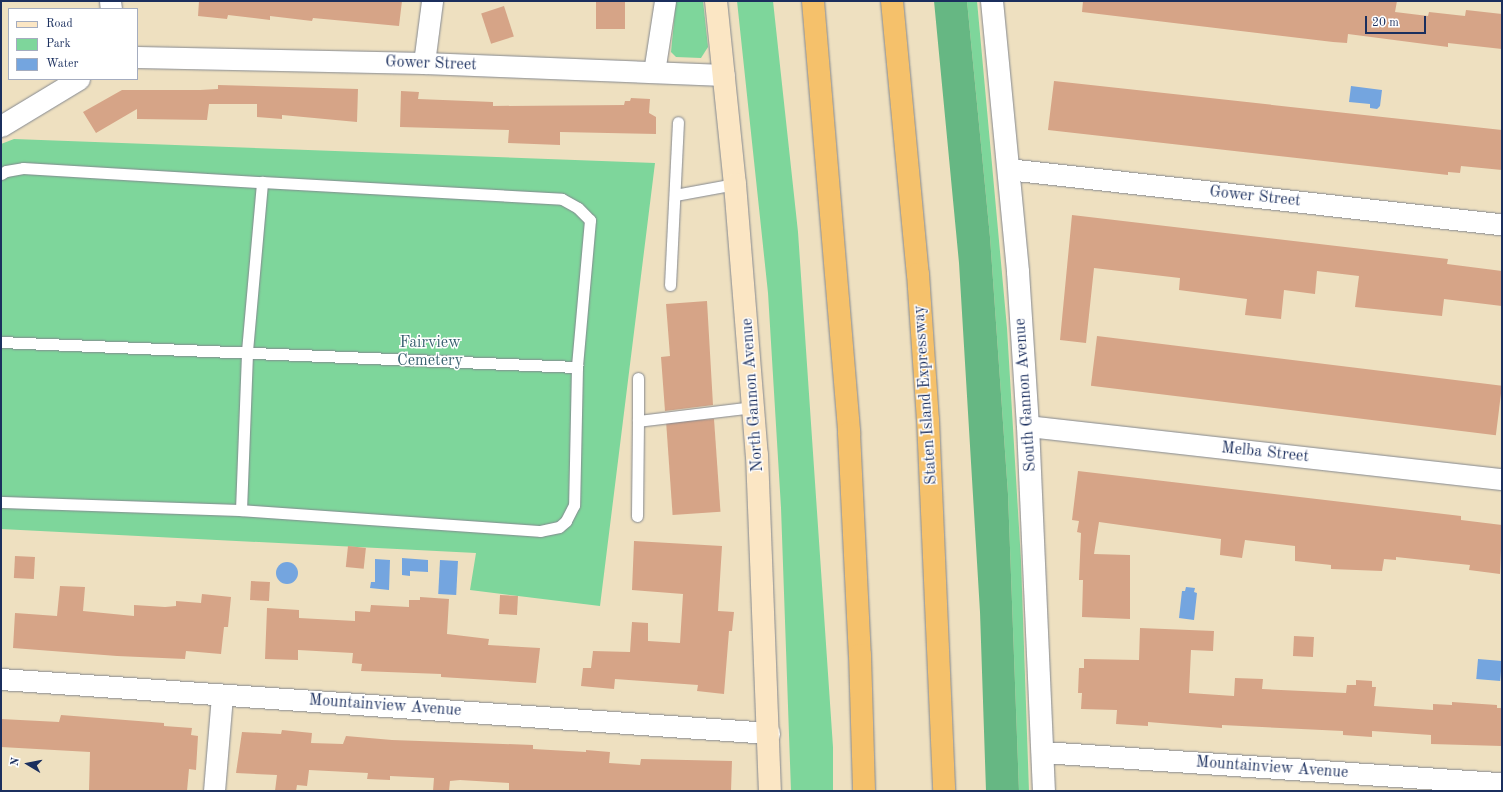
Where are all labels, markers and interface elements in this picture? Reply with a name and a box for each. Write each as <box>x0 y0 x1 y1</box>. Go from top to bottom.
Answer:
legend <box>8 8 138 80</box>
scale bar <box>1367 8 1428 34</box>
text: 20 m <box>1372 17 1399 29</box>
text: Road <box>46 18 73 30</box>
text: Park <box>46 38 71 50</box>
street label: Gower Street <box>385 53 477 75</box>
text: Water <box>46 58 78 70</box>
street label: Gower Street <box>1208 183 1302 211</box>
street label: Staten Island Expressway <box>910 305 942 485</box>
street label: North Gannon Avenue <box>738 317 768 473</box>
street label: South Gannon Avenue <box>1011 318 1041 472</box>
park label: Fairview Cemetery <box>397 333 463 371</box>
street label: Melba Street <box>1220 439 1310 467</box>
street label: Mountainview Avenue <box>308 691 462 721</box>
north arrow <box>8 744 48 784</box>
street label: Mountainview Avenue <box>1195 753 1349 783</box>
text: N <box>10 757 22 767</box>

